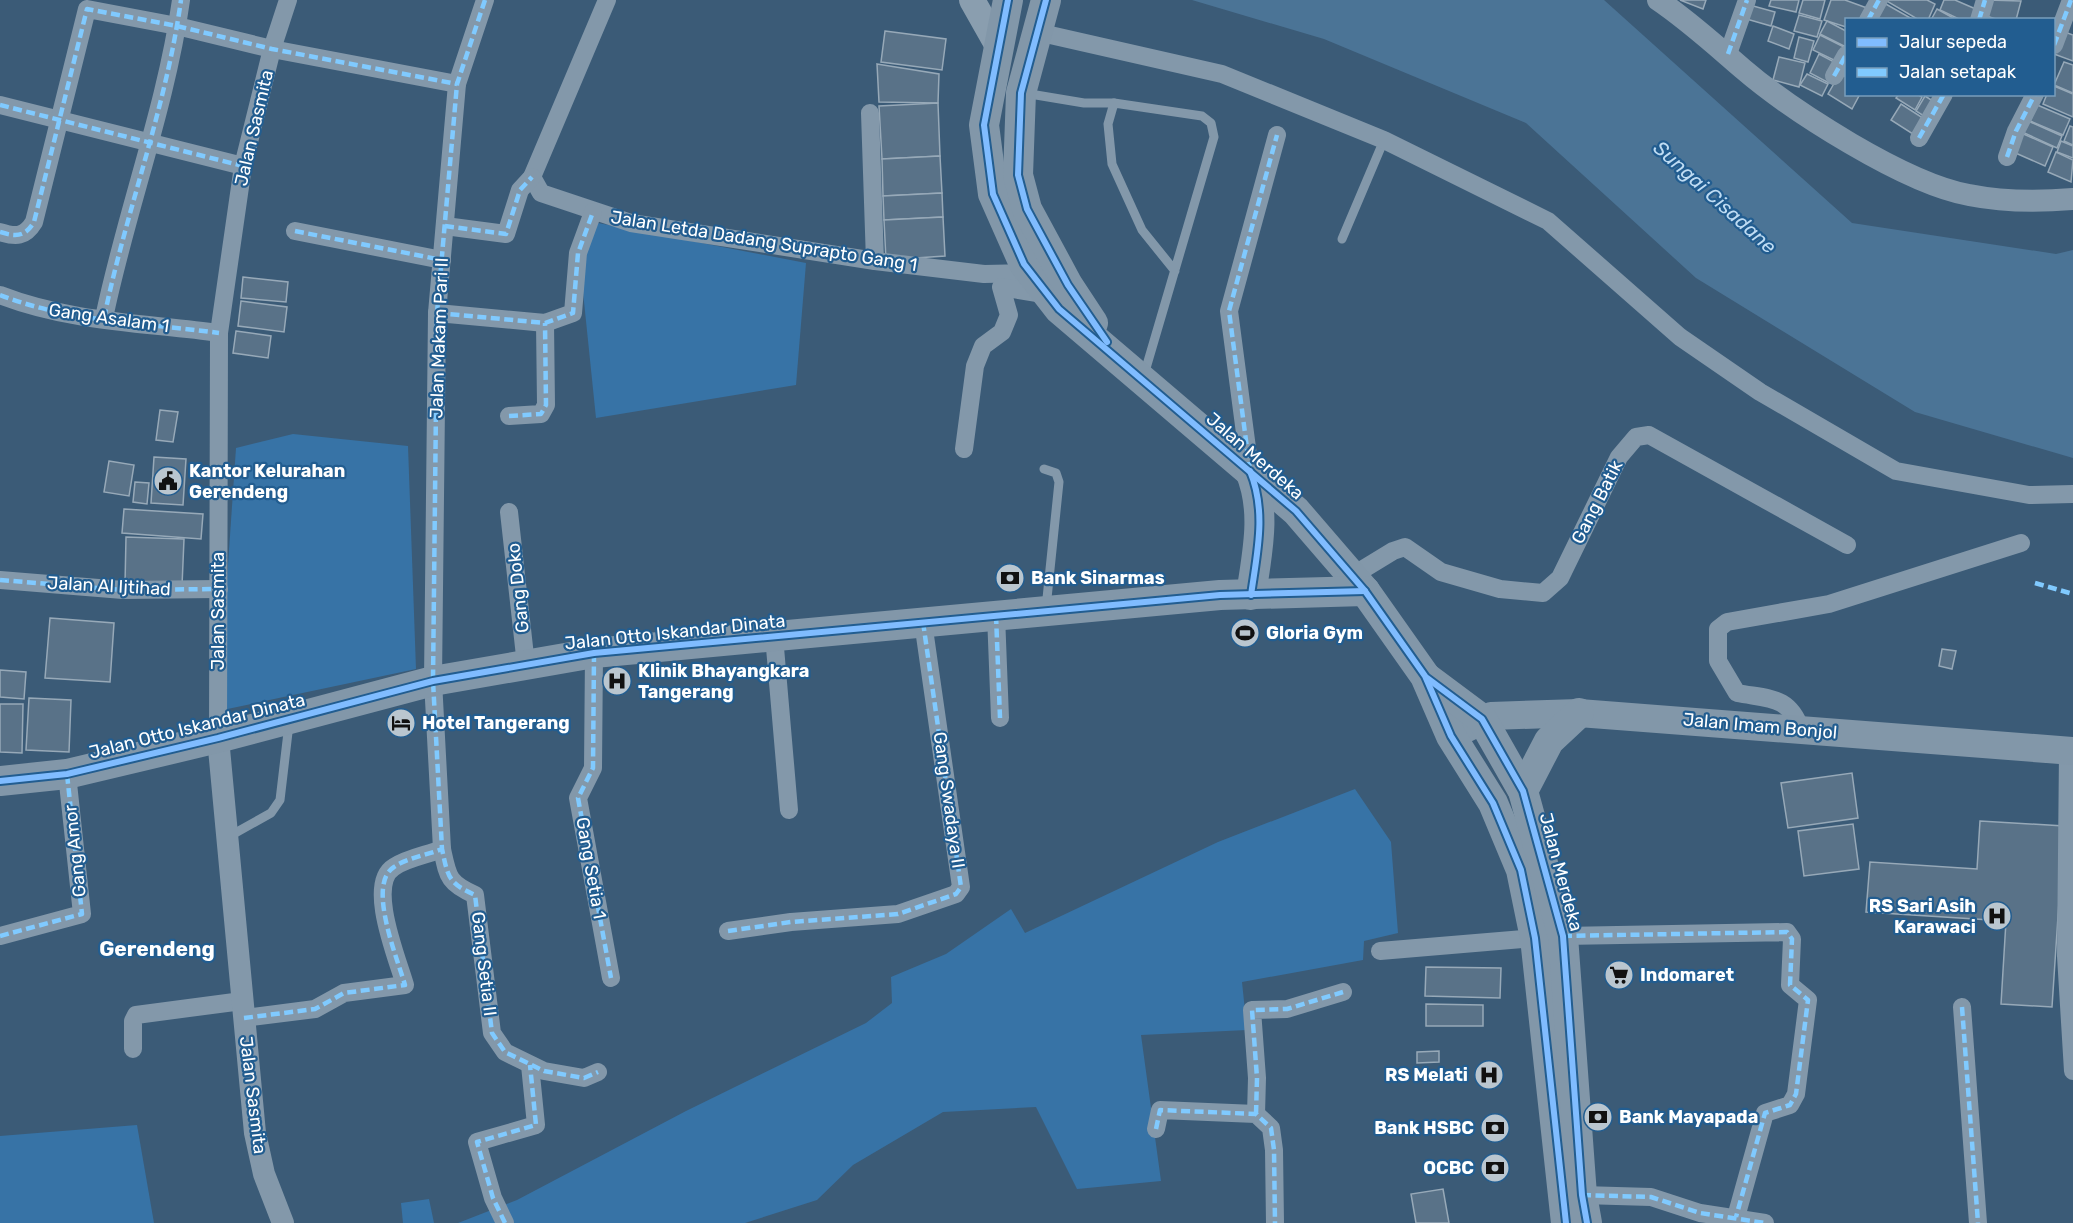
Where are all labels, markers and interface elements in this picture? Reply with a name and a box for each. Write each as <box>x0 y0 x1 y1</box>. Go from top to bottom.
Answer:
legend <box>1845 18 2055 96</box>
text: Jalur sepeda <box>1899 31 2007 53</box>
text: Jalan setapak <box>1899 61 2017 83</box>
street label: Jalan Sasmita <box>230 68 278 188</box>
water label: Sungai Cisadane <box>1649 136 1781 258</box>
street label: Jalan Letda Dadang Suprapto Gang 1 <box>609 206 919 276</box>
street label: Jalan Makam Pari II <box>425 257 453 419</box>
street label: Gang Asalam 1 <box>47 299 171 337</box>
street label: Jalan Merdeka <box>1202 408 1308 504</box>
street label: Gang Batik <box>1567 456 1628 547</box>
place label: Kantor Kelurahan Gerendeng <box>189 460 345 503</box>
public building icon: Kantor Kelurahan Gerendeng <box>152 465 184 497</box>
street label: Gang Doko <box>502 542 534 634</box>
street label: Jalan Sasmita <box>207 552 229 670</box>
bank icon: Bank Sinarmas <box>994 562 1026 594</box>
place label: Bank Sinarmas <box>1031 567 1165 589</box>
street label: Jalan Al Ijtihad <box>47 572 171 600</box>
street label: Jalan Otto Iskandar Dinata <box>563 609 787 655</box>
sports icon: Gloria Gym <box>1229 617 1261 649</box>
place label: Gloria Gym <box>1266 622 1363 644</box>
place label: Klinik Bhayangkara Tangerang <box>638 660 809 703</box>
hospital icon: Klinik Bhayangkara Tangerang <box>601 665 633 697</box>
street label: Jalan Otto Iskandar Dinata <box>87 688 307 764</box>
hotel icon: Hotel Tangerang <box>385 707 417 739</box>
street label: Jalan Imam Bonjol <box>1682 708 1838 744</box>
place label: Hotel Tangerang <box>422 712 570 734</box>
street label: Gang Swadaya II <box>929 730 969 870</box>
street label: Gang Amor <box>59 803 91 898</box>
street label: Jalan Merdeka <box>1535 810 1587 934</box>
street label: Gang Setia 1 <box>571 815 611 921</box>
place label: RS Sari Asih Karawaci <box>1869 895 1976 938</box>
hospital icon: RS Sari Asih Karawaci <box>1981 900 2013 932</box>
street label: Gang Setia II <box>467 911 501 1017</box>
district label: Gerendeng <box>99 936 215 961</box>
supermarket icon: Indomaret <box>1603 959 1635 991</box>
place label: Indomaret <box>1640 964 1734 986</box>
street label: Jalan Sasmita <box>235 1035 271 1155</box>
hospital icon: RS Melati <box>1473 1059 1505 1091</box>
place label: RS Melati <box>1385 1064 1468 1086</box>
bank icon: Bank Mayapada <box>1582 1101 1614 1133</box>
place label: Bank Mayapada <box>1619 1106 1758 1128</box>
bank icon: Bank HSBC <box>1479 1112 1511 1144</box>
place label: Bank HSBC <box>1374 1117 1474 1139</box>
bank icon: OCBC <box>1479 1152 1511 1184</box>
place label: OCBC <box>1423 1157 1474 1179</box>

